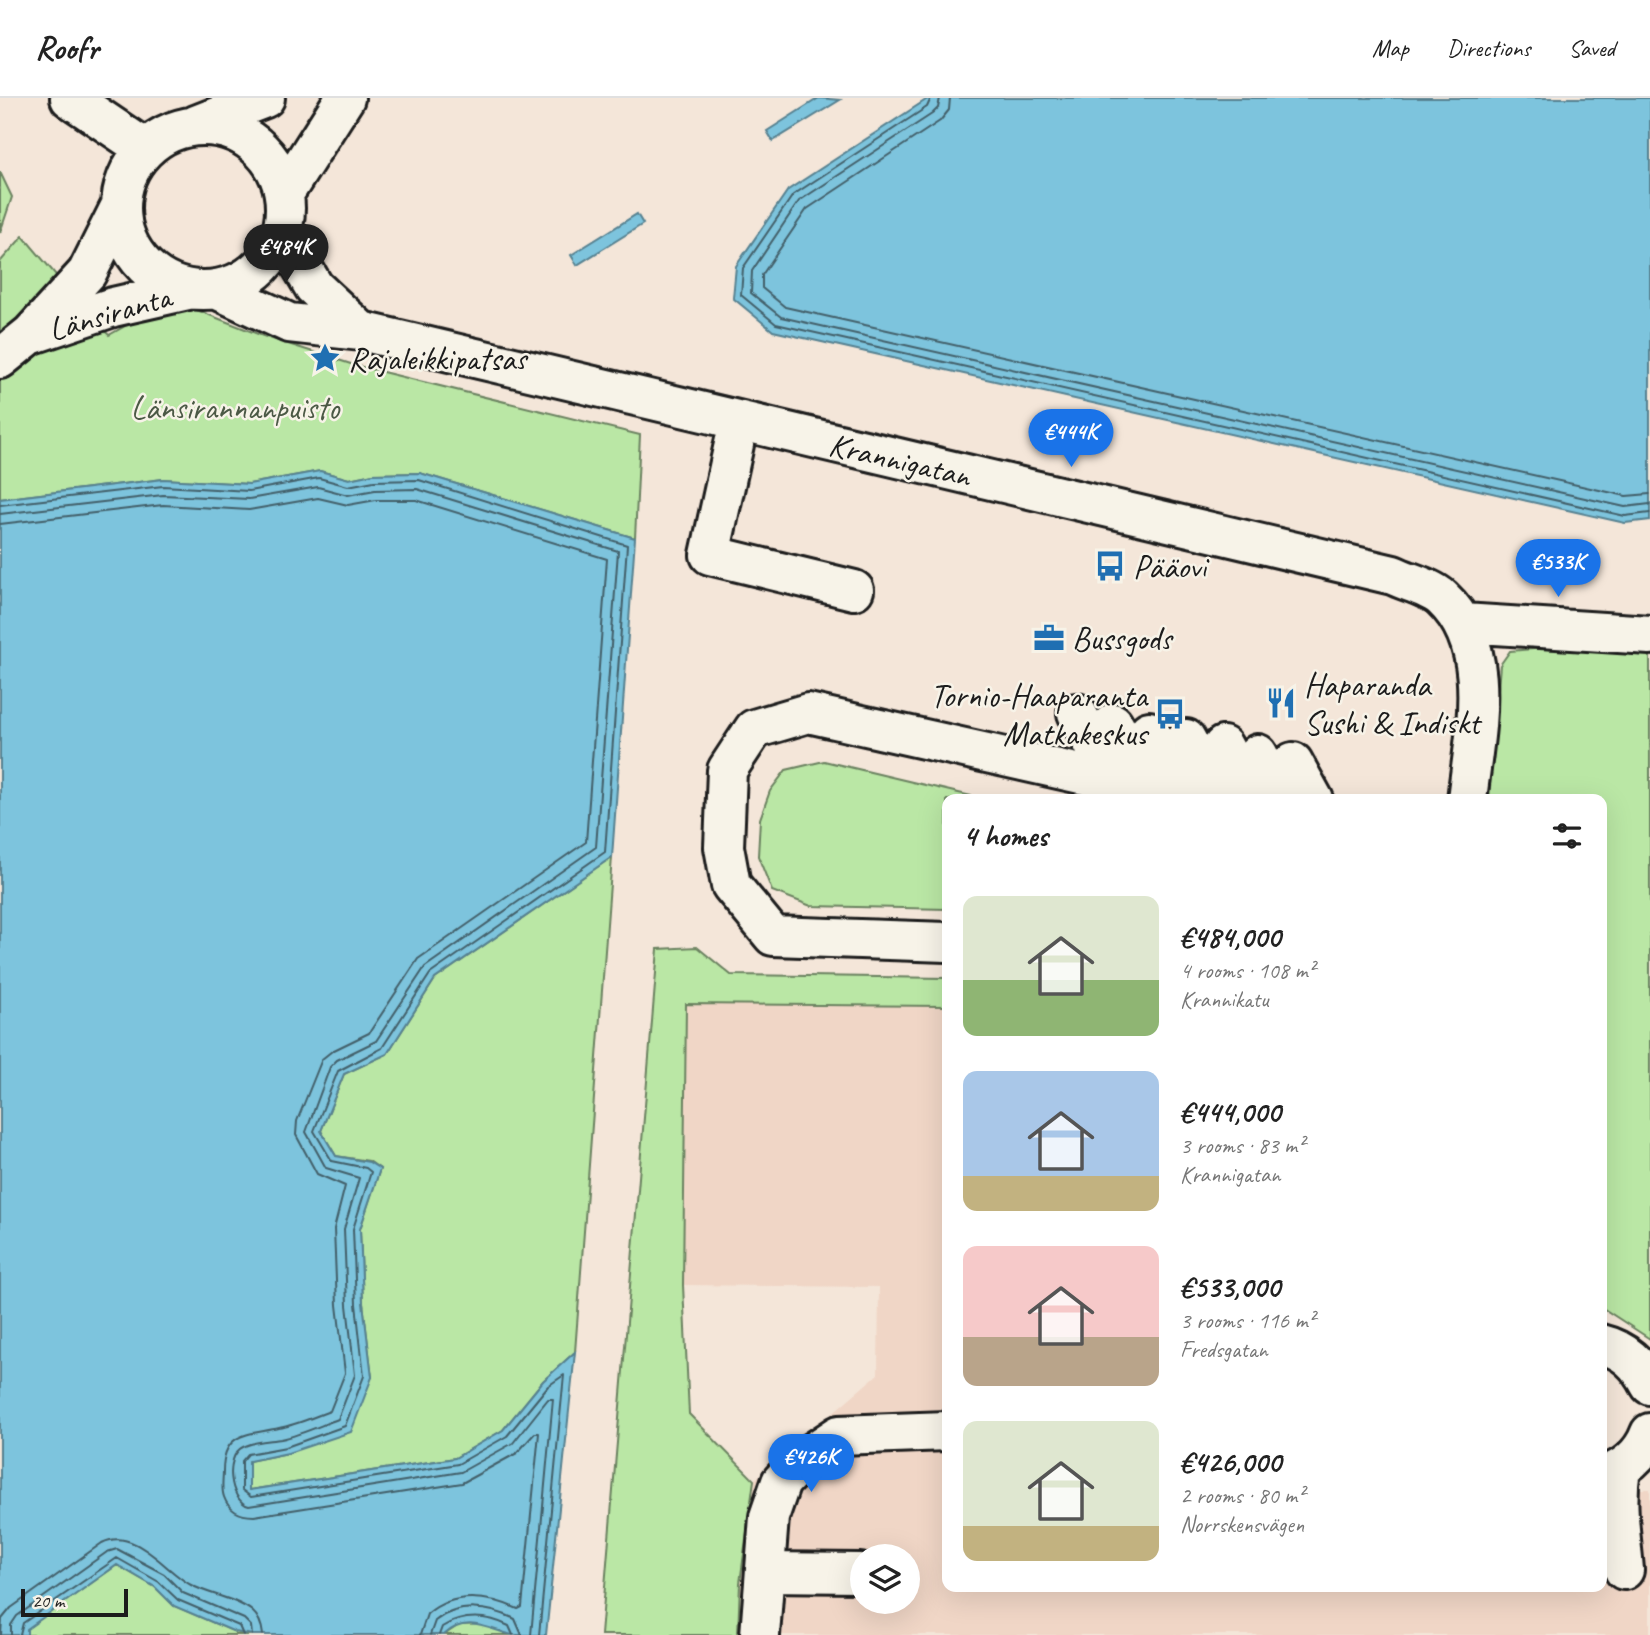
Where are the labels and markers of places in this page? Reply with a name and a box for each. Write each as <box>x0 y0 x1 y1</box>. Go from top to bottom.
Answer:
pin: €484K <box>237 225 335 284</box>
place label: Rajaleikkipatsas <box>348 338 529 380</box>
place icon: Rajaleikkipatsas <box>308 341 342 375</box>
pin: €444K <box>1022 410 1120 469</box>
pin: €533K <box>1509 540 1607 599</box>
place label: Pääovi <box>1133 546 1210 588</box>
bus stop icon: Pääovi <box>1093 549 1127 583</box>
place label: Bussgods <box>1072 618 1174 660</box>
office icon: Bussgods <box>1032 621 1066 655</box>
place label: Haparanda Sushi & Indiskt <box>1304 664 1483 744</box>
place label: Tornio-Haaparanta Matkakeskus <box>930 675 1150 755</box>
restaurant icon: Haparanda Sushi & Indiskt <box>1264 686 1298 720</box>
bus stop icon: Tornio-Haaparanta Matkakeskus <box>1153 697 1187 731</box>
pin: €426K <box>762 1434 860 1494</box>

